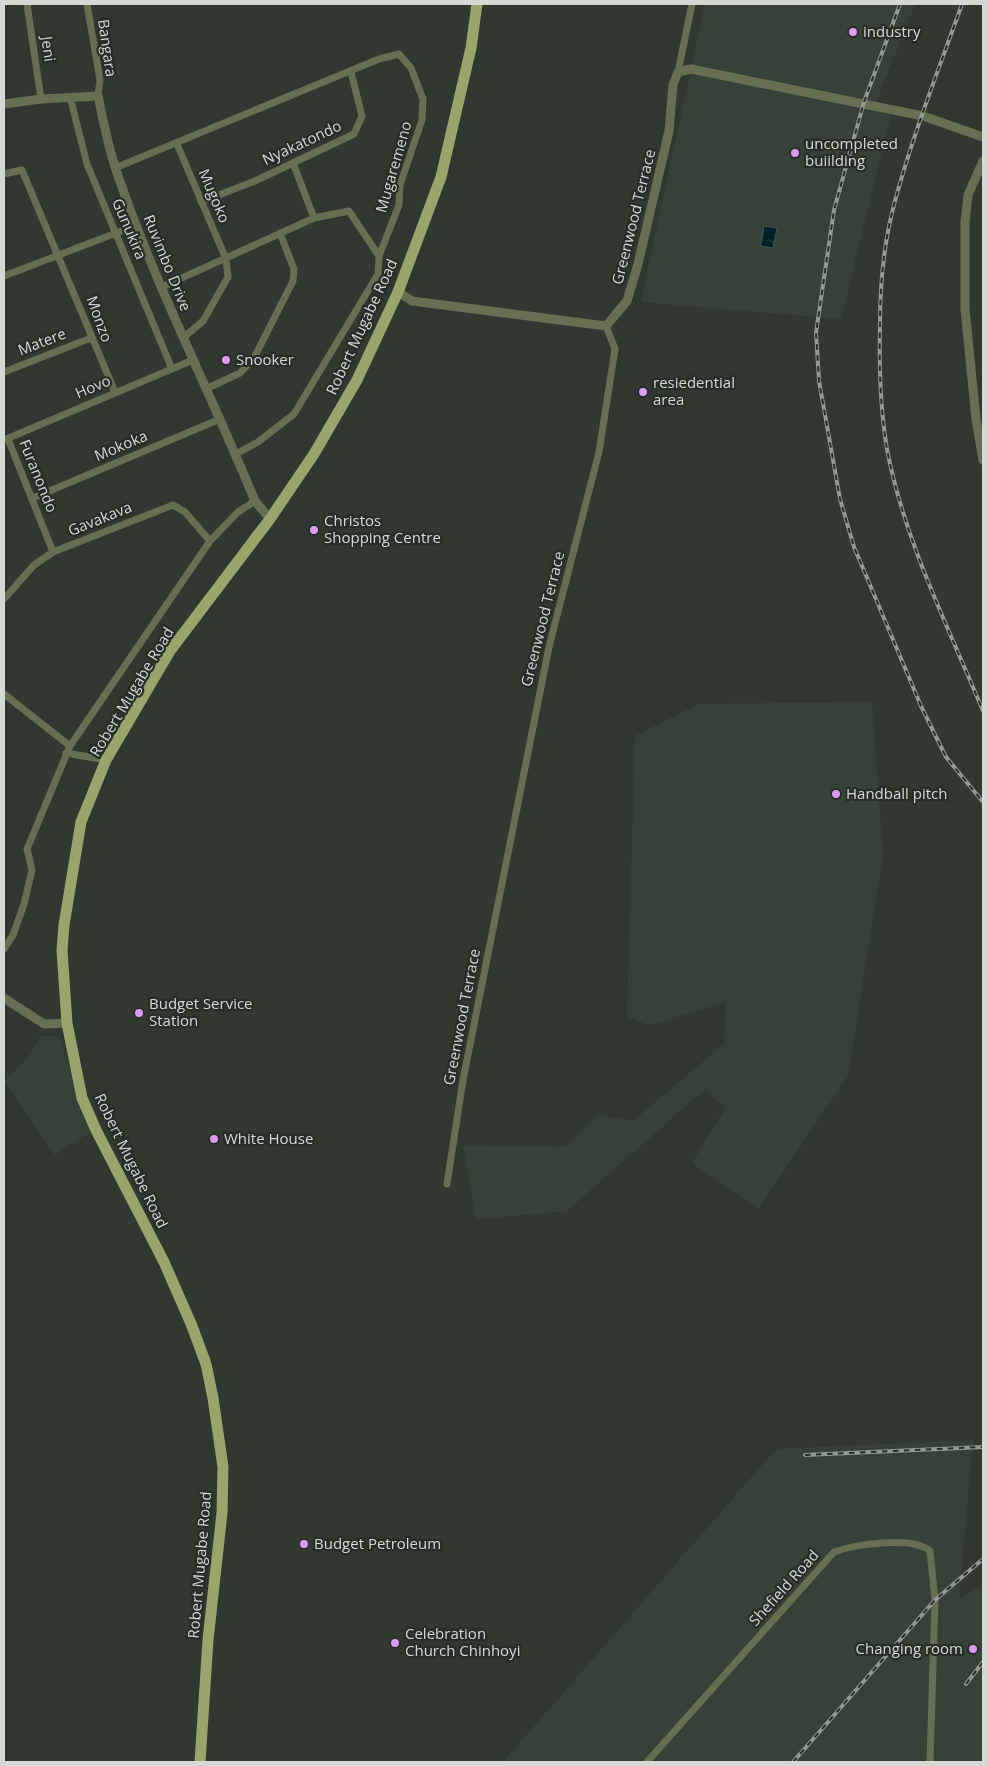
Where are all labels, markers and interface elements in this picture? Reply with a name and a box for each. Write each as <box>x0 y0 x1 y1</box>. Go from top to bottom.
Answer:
street label: Bangara <box>94 18 122 78</box>
place label: industry <box>863 21 921 41</box>
marker: industry <box>847 26 859 38</box>
street label: Jeni <box>37 33 61 63</box>
street label: Nyakatondo <box>259 115 344 169</box>
street label: Mugaremeno <box>370 119 416 215</box>
place label: uncompleted buiilding <box>805 133 898 170</box>
street label: Greenwood Terrace <box>607 147 660 286</box>
marker: uncompleted buiilding <box>789 147 801 159</box>
street label: Mugoko <box>195 166 235 226</box>
street label: Gunukira <box>108 195 152 262</box>
street label: Ruvimbo Drive <box>139 211 196 314</box>
street label: Robert Mugabe Road <box>321 255 401 398</box>
street label: Monzo <box>82 293 118 345</box>
street label: Matere <box>15 323 69 359</box>
place label: Snooker <box>236 349 294 369</box>
marker: Snooker <box>220 354 232 366</box>
street label: Hovo <box>72 370 113 402</box>
place label: resiedential area <box>653 372 735 409</box>
marker: resiedential area <box>637 386 649 398</box>
street label: Mokoka <box>91 425 150 465</box>
street label: Furanondo <box>15 436 63 515</box>
street label: Gavakava <box>65 496 134 540</box>
place label: Christos Shopping Centre <box>324 510 441 547</box>
marker: Christos Shopping Centre <box>308 524 320 536</box>
street label: Greenwood Terrace <box>516 549 569 688</box>
street label: Robert Mugabe Road <box>85 623 178 760</box>
place label: Handball pitch <box>846 783 947 803</box>
marker: Handball pitch <box>830 788 842 800</box>
street label: Greenwood Terrace <box>438 947 484 1087</box>
place label: Budget Service Station <box>149 993 253 1030</box>
marker: Budget Service Station <box>133 1007 145 1019</box>
street label: Robert Mugabe Road <box>91 1090 173 1231</box>
place label: White House <box>224 1128 313 1148</box>
marker: White House <box>208 1133 220 1145</box>
street label: Robert Mugabe Road <box>183 1490 215 1639</box>
place label: Budget Petroleum <box>314 1533 441 1553</box>
marker: Budget Petroleum <box>298 1538 310 1550</box>
street label: Shefield Road <box>744 1545 823 1630</box>
place label: Celebration Church Chinhoyi <box>405 1623 520 1660</box>
marker: Celebration Church Chinhoyi <box>389 1637 401 1649</box>
place label: Changing room <box>856 1638 963 1658</box>
marker: Changing room <box>967 1643 979 1655</box>

